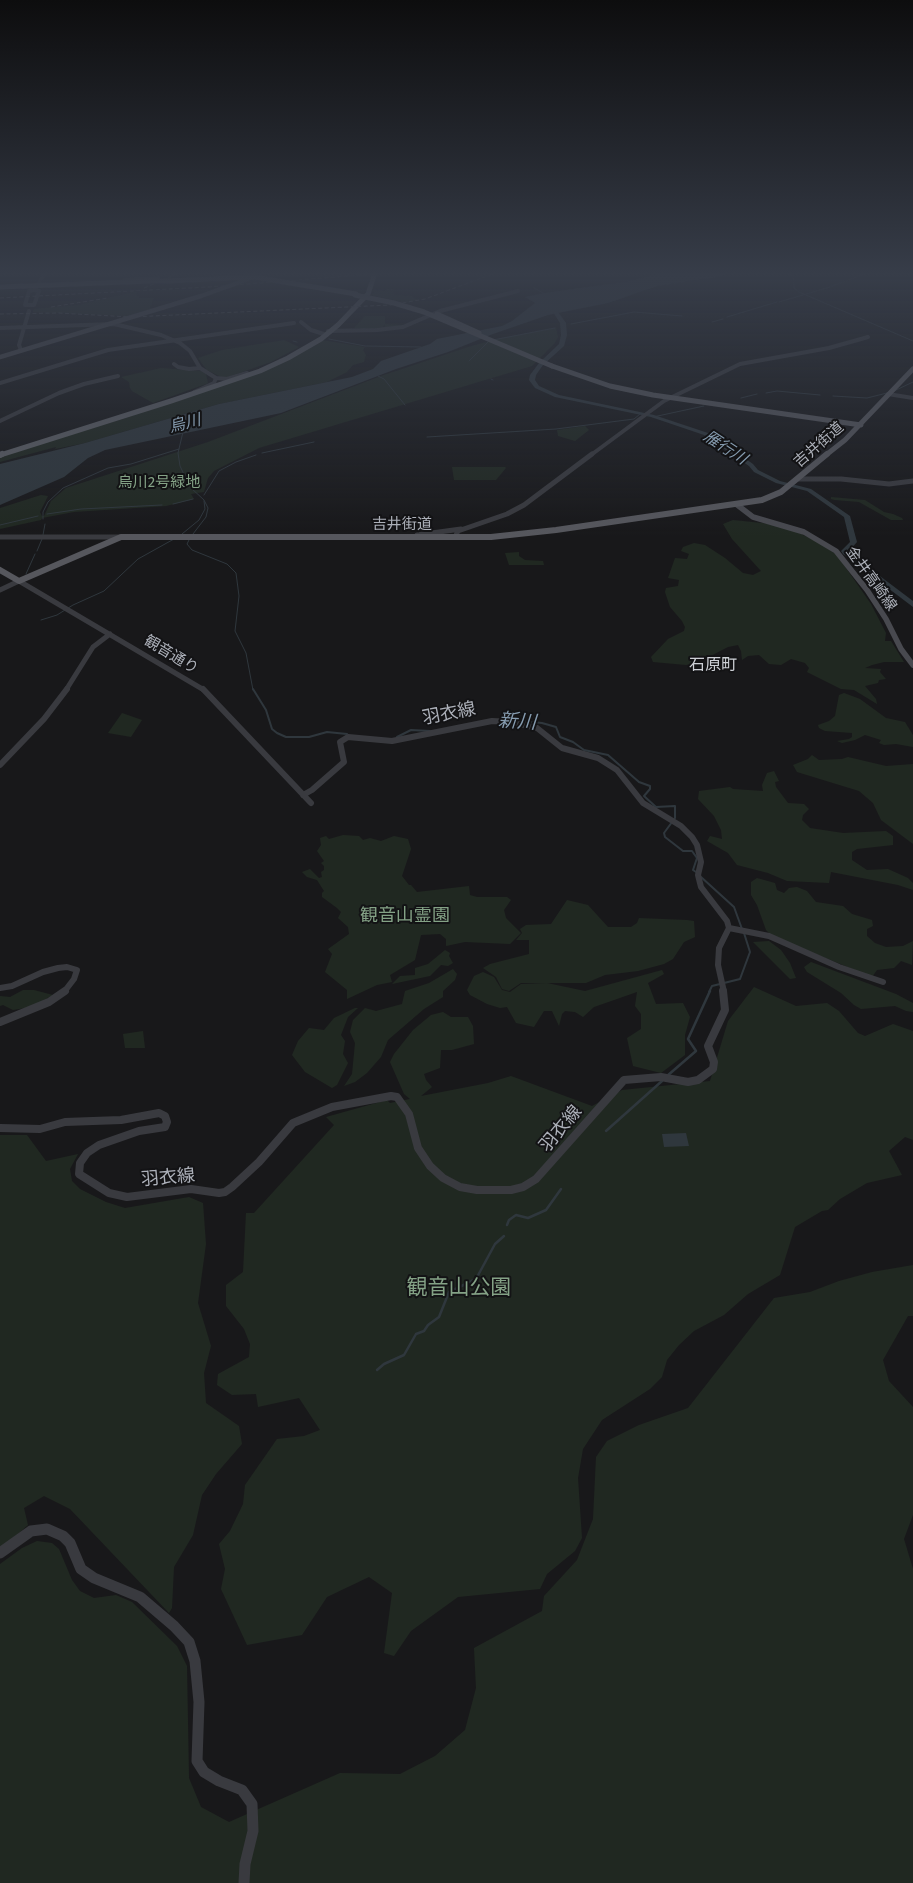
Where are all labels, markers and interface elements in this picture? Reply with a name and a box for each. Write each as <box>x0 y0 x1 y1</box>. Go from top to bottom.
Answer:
water label: 烏川 <box>167 411 203 437</box>
street label: 吉井街道 <box>790 419 848 471</box>
water label: 雁行川 <box>700 427 750 469</box>
park label: 烏川2号緑地 <box>118 474 200 492</box>
street label: 吉井街道 <box>372 516 432 534</box>
street label: 金井高崎線 <box>842 543 900 615</box>
street label: 観音通り <box>141 632 201 678</box>
district label: 石原町 <box>689 656 737 676</box>
street label: 羽衣線 <box>420 698 478 730</box>
water label: 新川 <box>497 709 537 735</box>
park label: 観音山霊園 <box>360 905 450 927</box>
street label: 羽衣線 <box>535 1101 587 1157</box>
street label: 羽衣線 <box>140 1165 196 1191</box>
park label: 観音山公園 <box>407 1275 511 1301</box>

